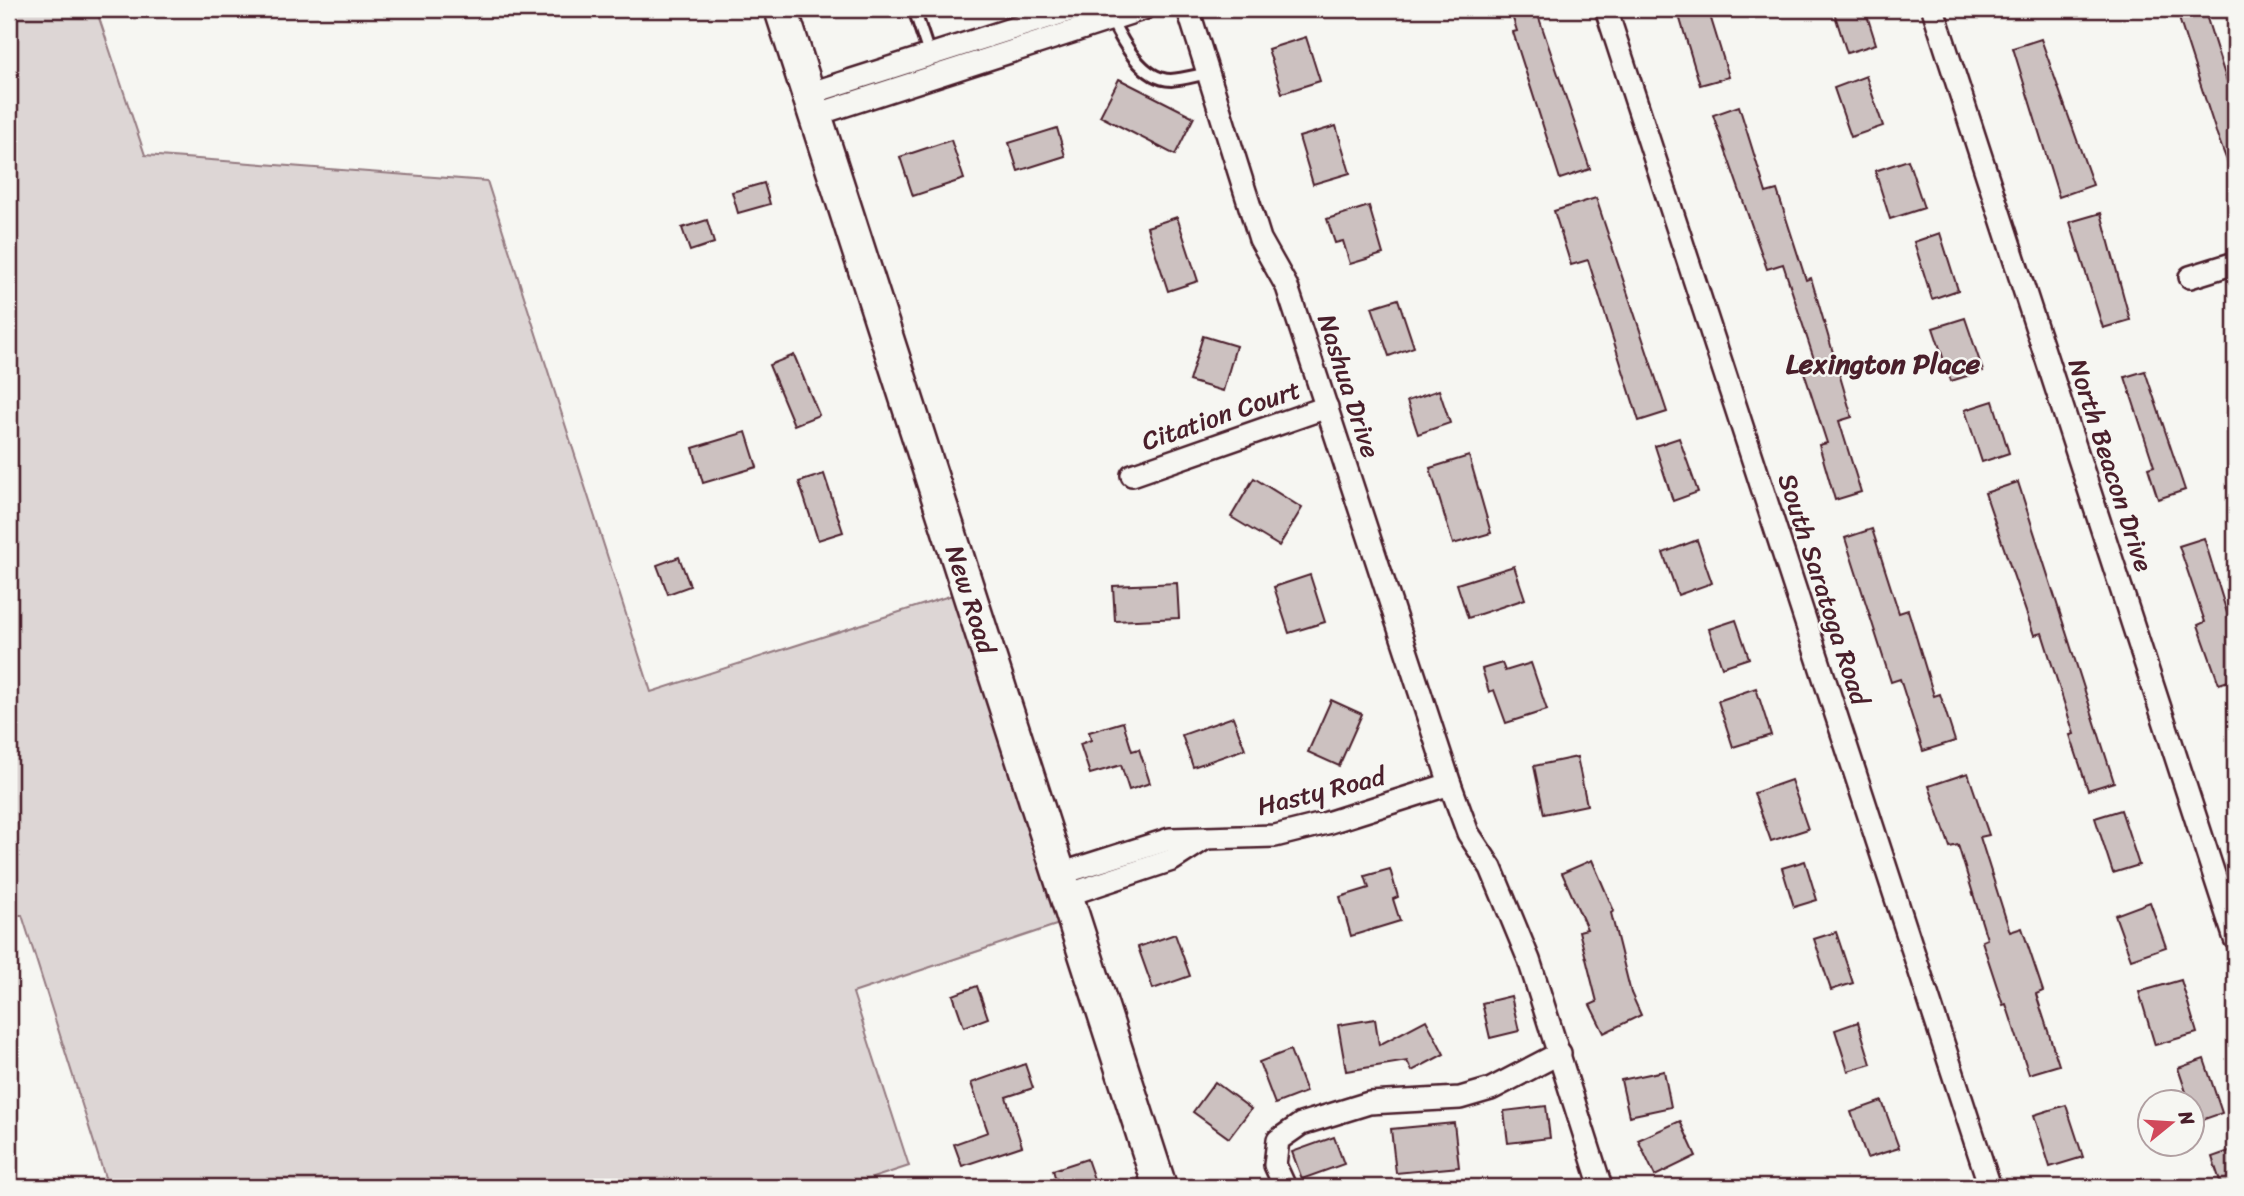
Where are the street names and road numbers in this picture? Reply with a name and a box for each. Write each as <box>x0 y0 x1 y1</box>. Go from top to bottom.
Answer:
street label: Nashua Drive <box>1304 308 1394 464</box>
street label: North Beacon Drive <box>2055 352 2167 578</box>
street label: Citation Court <box>1135 366 1307 464</box>
street label: South Saratoga Road <box>1765 467 1884 713</box>
street label: New Road <box>932 539 1011 662</box>
street label: Hasty Road <box>1252 752 1392 829</box>

